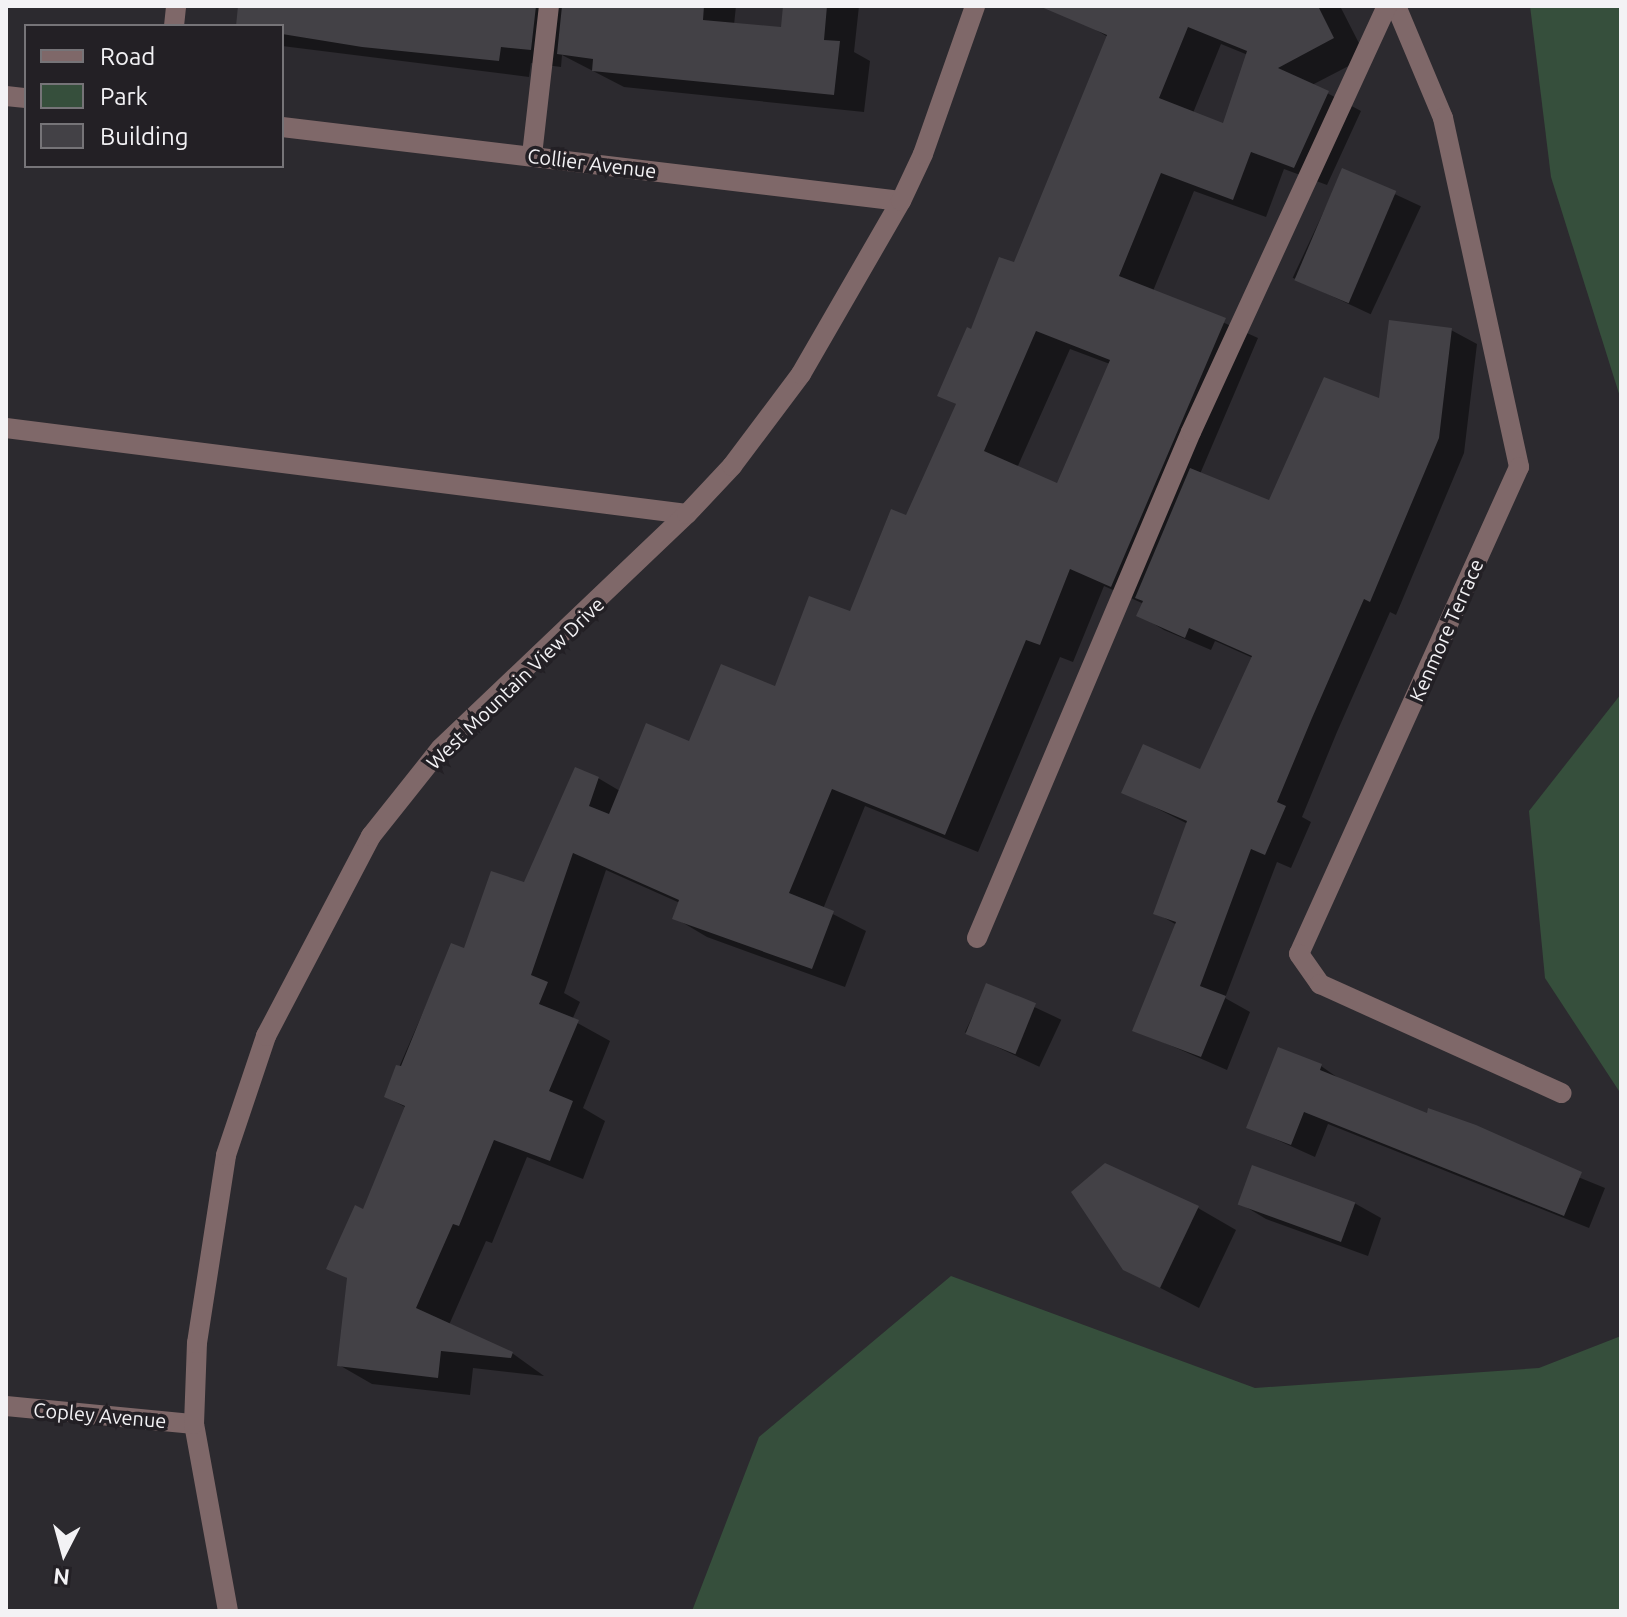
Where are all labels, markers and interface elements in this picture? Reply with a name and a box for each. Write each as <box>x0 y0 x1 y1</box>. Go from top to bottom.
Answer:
legend <box>24 24 284 168</box>
text: Road <box>100 43 155 70</box>
text: Park <box>100 83 148 110</box>
text: Building <box>100 123 188 150</box>
street label: Collier Avenue <box>526 143 658 183</box>
street label: Kenmore Terrace <box>1404 555 1488 705</box>
street label: West Mountain View Drive <box>421 592 609 774</box>
street label: Copley Avenue <box>32 1397 168 1433</box>
north arrow <box>24 1513 104 1593</box>
text: N <box>52 1564 71 1591</box>

